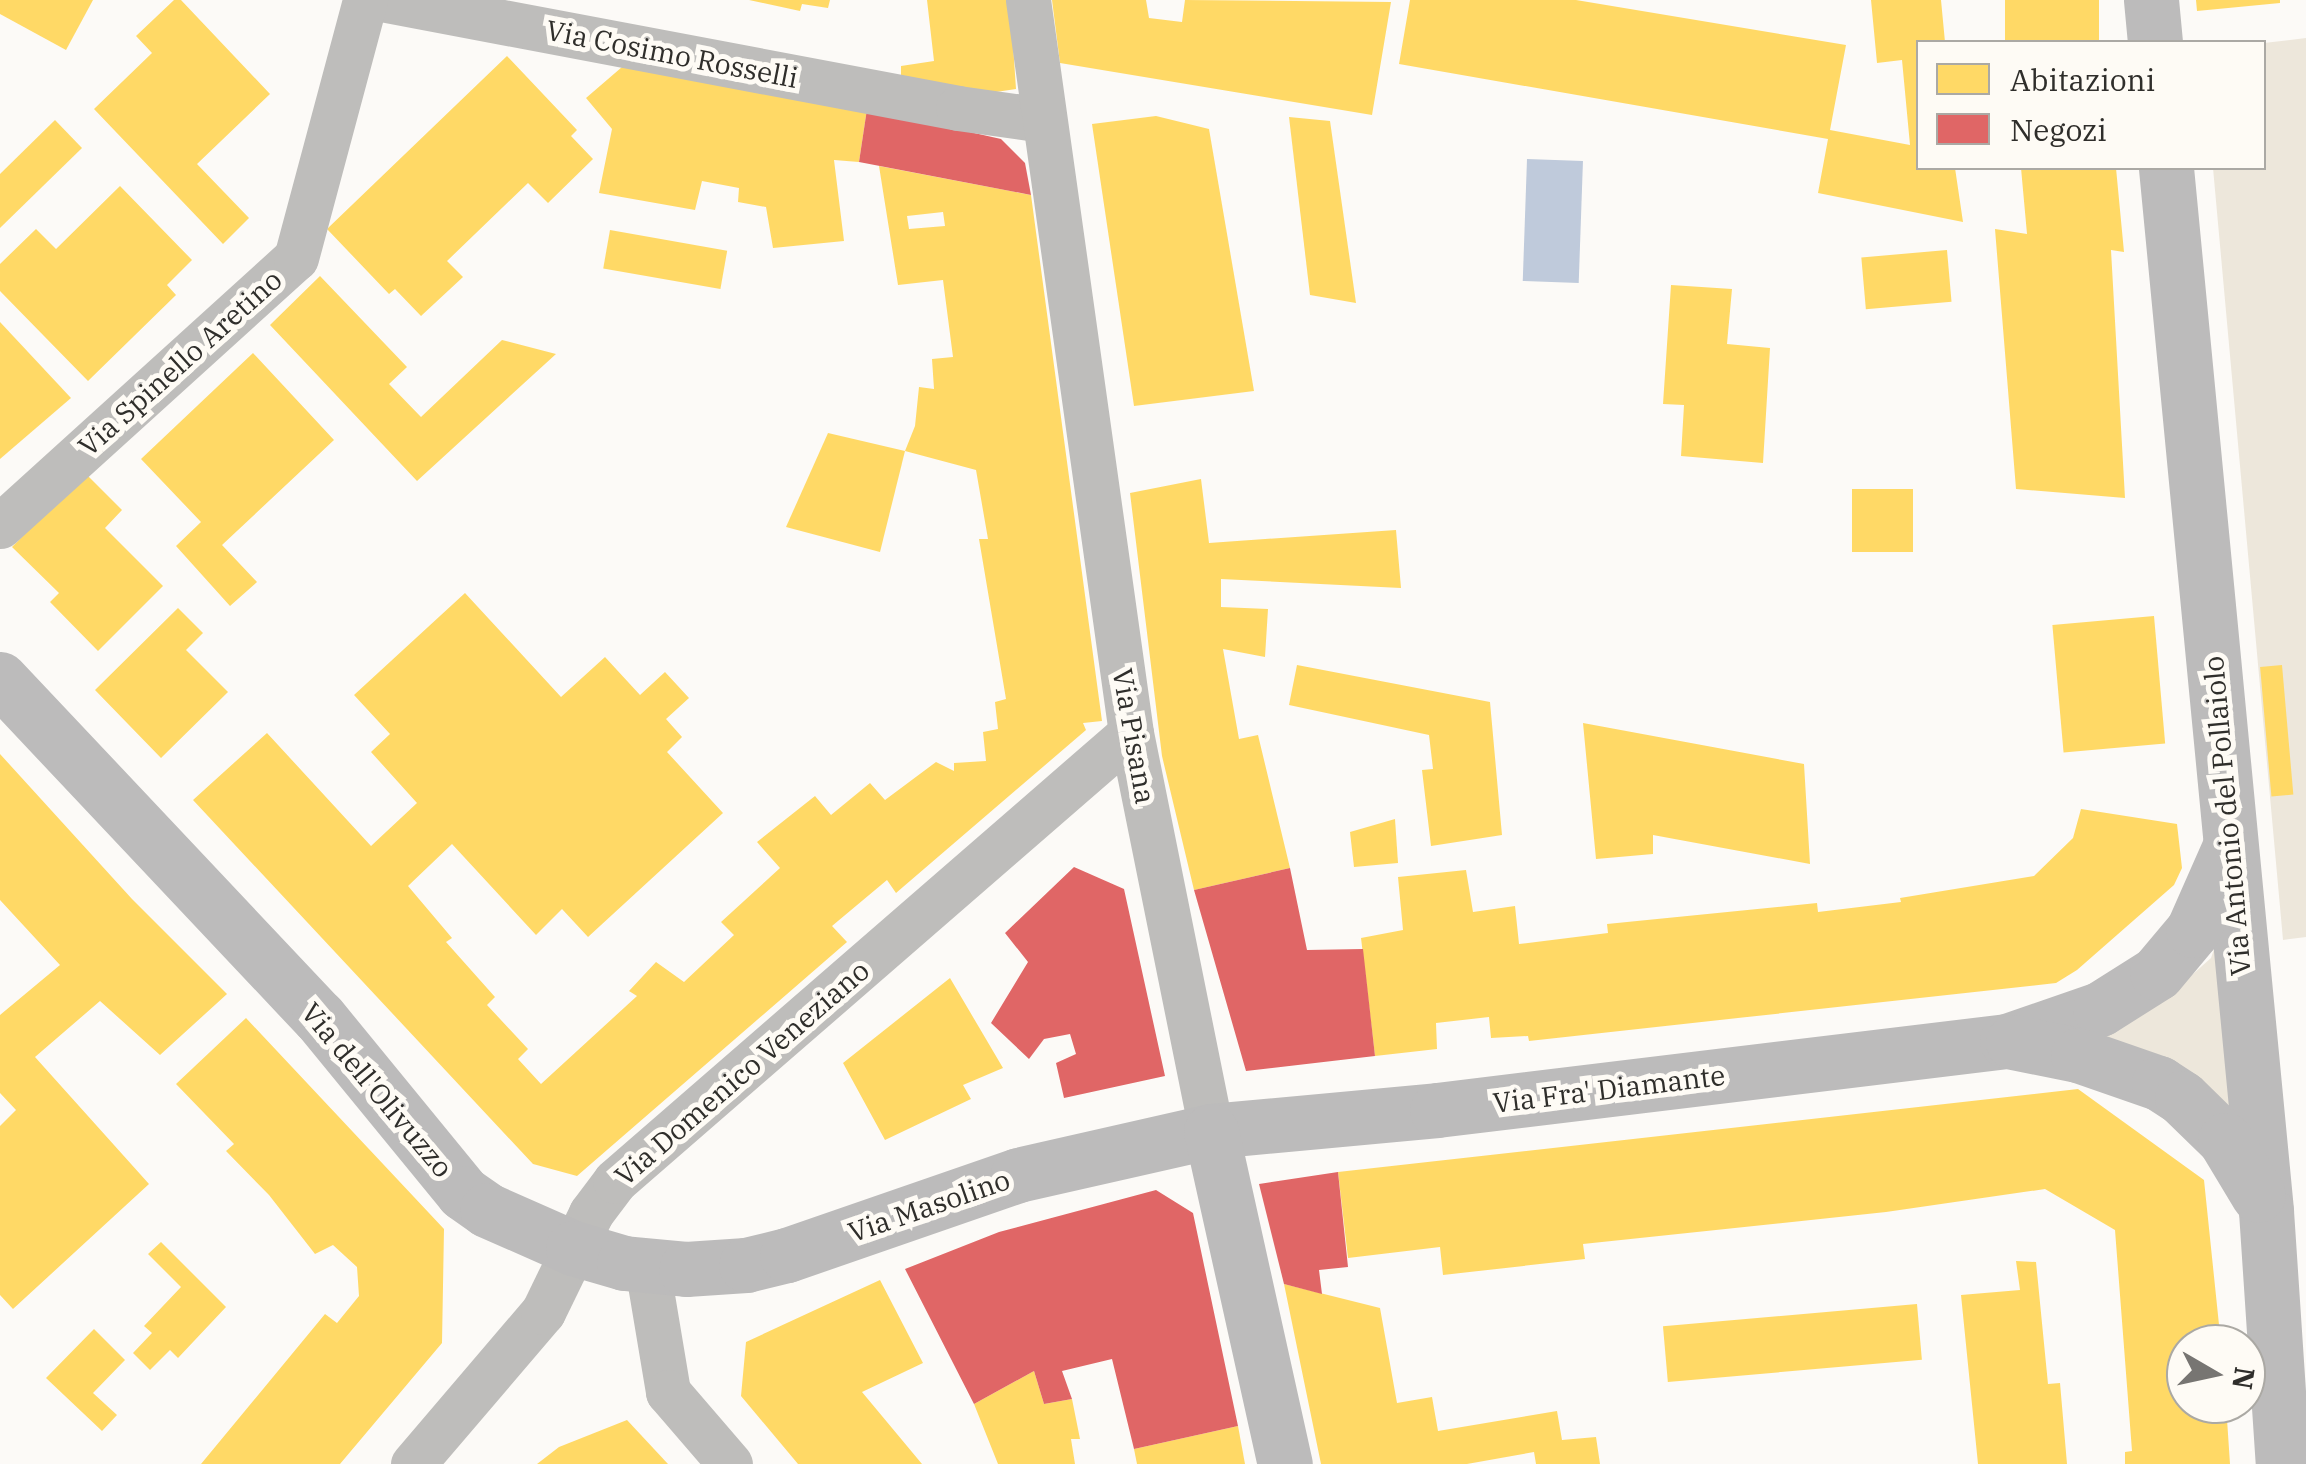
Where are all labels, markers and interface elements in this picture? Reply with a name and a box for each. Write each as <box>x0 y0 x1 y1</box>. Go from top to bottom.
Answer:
street label: Via Cosimo Rosselli <box>543 13 801 95</box>
legend <box>1916 40 2266 170</box>
text: Abitazioni <box>2010 60 2155 99</box>
text: Negozi <box>2010 110 2107 149</box>
street label: Via Spinello Aretino <box>71 263 289 463</box>
street label: Via Antonio del Pollaiolo <box>2196 655 2258 977</box>
street label: Via Pisana <box>1106 666 1162 806</box>
street label: Via Domenico Veneziano <box>608 953 876 1193</box>
street label: Via dell'Olivuzzo <box>294 996 460 1184</box>
street label: Via Fra' Diamante <box>1491 1058 1727 1120</box>
street label: Via Masolino <box>844 1163 1014 1249</box>
north arrow <box>2166 1324 2266 1424</box>
text: N <box>2224 1365 2264 1392</box>

